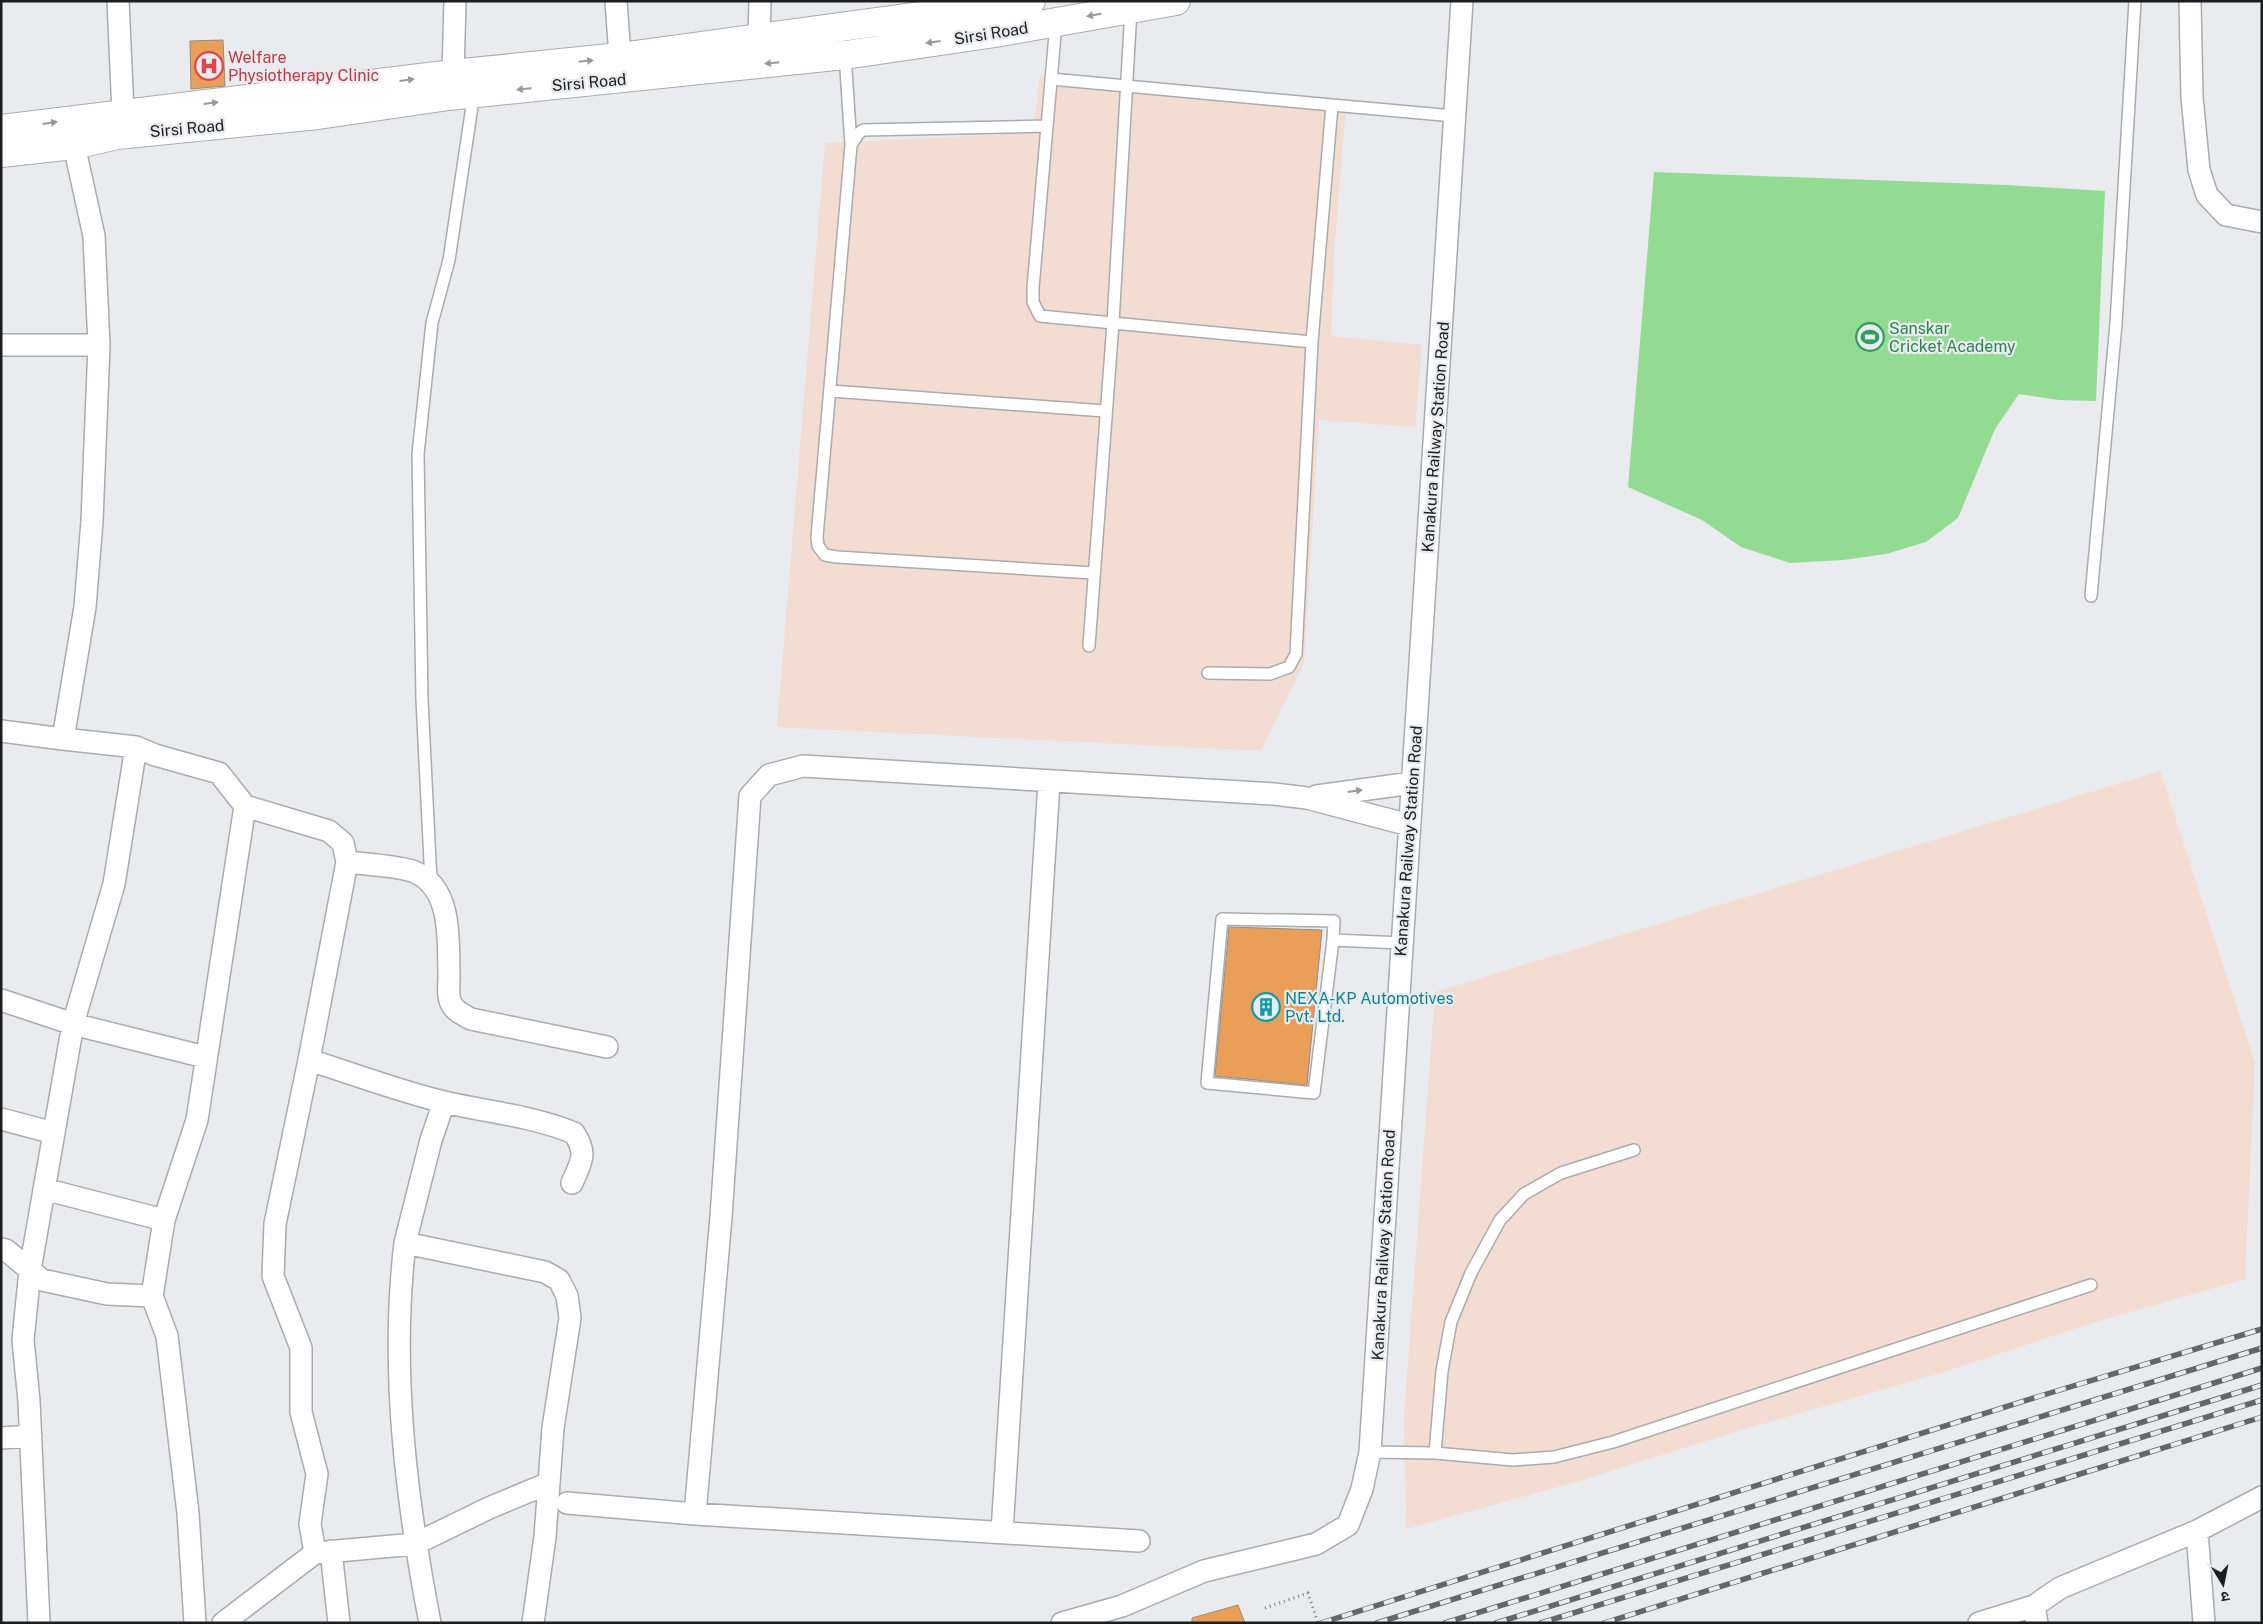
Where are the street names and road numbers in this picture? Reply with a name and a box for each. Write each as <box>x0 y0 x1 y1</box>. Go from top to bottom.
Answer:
street label: Sirsi Road <box>953 18 1030 49</box>
street label: Sirsi Road <box>551 70 627 95</box>
street label: Sirsi Road <box>149 116 225 141</box>
street label: Kanakura Railway Station Road <box>1418 321 1453 553</box>
street label: Kanakura Railway Station Road <box>1391 725 1426 957</box>
street label: Kanakura Railway Station Road <box>1368 1129 1399 1361</box>

